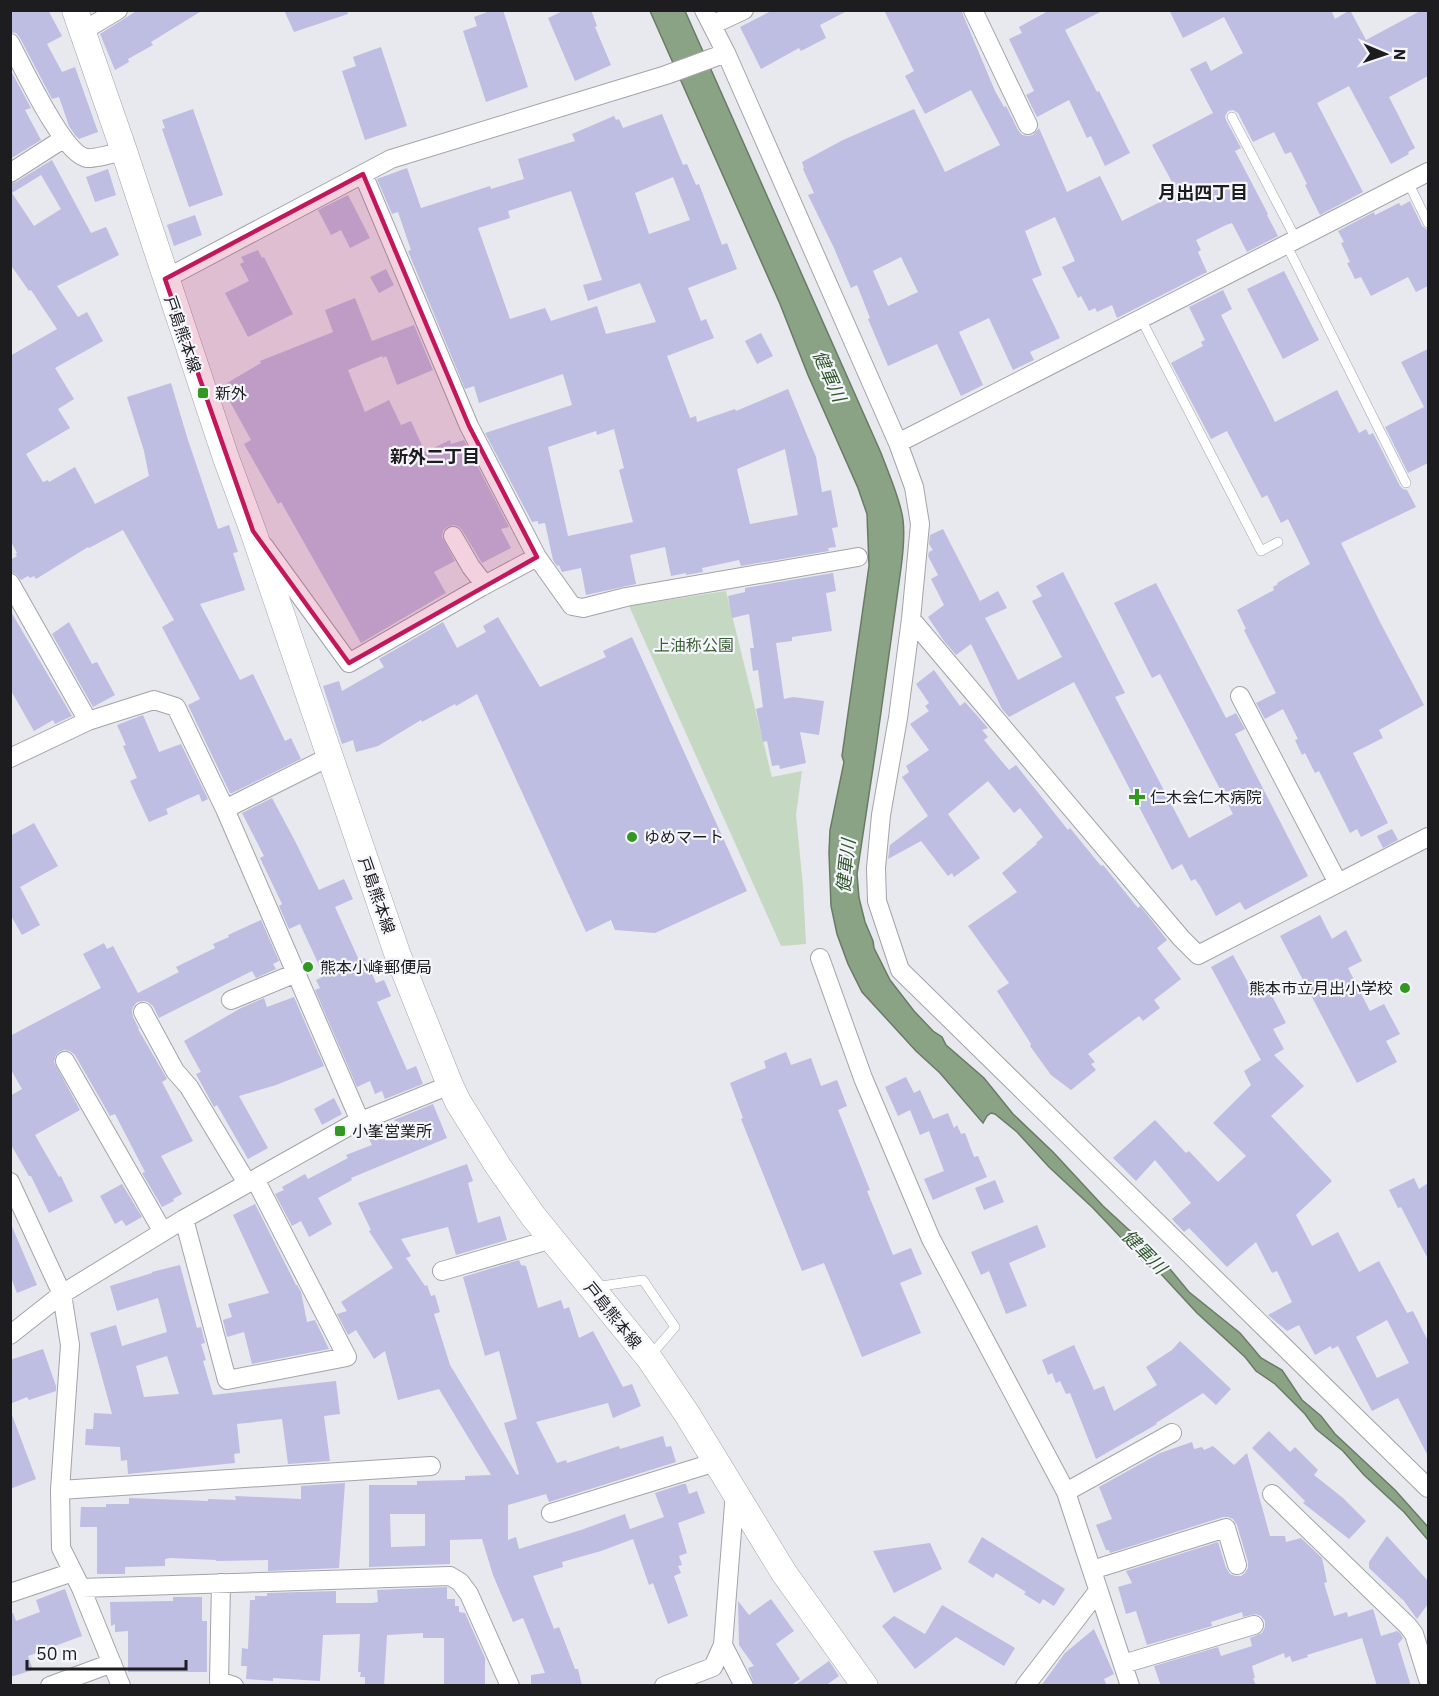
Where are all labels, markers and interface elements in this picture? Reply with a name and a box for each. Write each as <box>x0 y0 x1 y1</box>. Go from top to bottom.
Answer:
north arrow <box>1355 24 1415 84</box>
text: N <box>1390 48 1410 61</box>
district label: 月出四丁目 <box>1158 181 1248 204</box>
street label: 戸島熊本線 <box>161 293 205 375</box>
water label: 健軍川 <box>808 346 852 407</box>
place label: 新外 <box>215 383 247 403</box>
marker: 新外 <box>196 386 210 400</box>
district label: 新外二丁目 <box>390 445 480 468</box>
park label: 上油称公園 <box>654 635 734 655</box>
place label: 仁木会仁木病院 <box>1150 787 1262 807</box>
marker: 仁木会仁木病院 <box>1128 788 1146 806</box>
place label: ゆめマート <box>644 827 724 847</box>
marker: ゆめマート <box>625 830 639 844</box>
water label: 健軍川 <box>831 836 860 894</box>
street label: 戸島熊本線 <box>355 854 399 936</box>
place label: 熊本小峰郵便局 <box>320 957 432 977</box>
marker: 熊本小峰郵便局 <box>301 960 315 974</box>
place label: 熊本市立月出小学校 <box>1249 978 1393 998</box>
marker: 熊本市立月出小学校 <box>1398 981 1412 995</box>
place label: 小峯営業所 <box>352 1121 432 1141</box>
marker: 小峯営業所 <box>333 1124 347 1138</box>
water label: 健軍川 <box>1117 1224 1173 1280</box>
street label: 戸島熊本線 <box>580 1278 646 1352</box>
scale bar <box>27 1633 186 1671</box>
text: 50 m <box>36 1642 78 1665</box>

